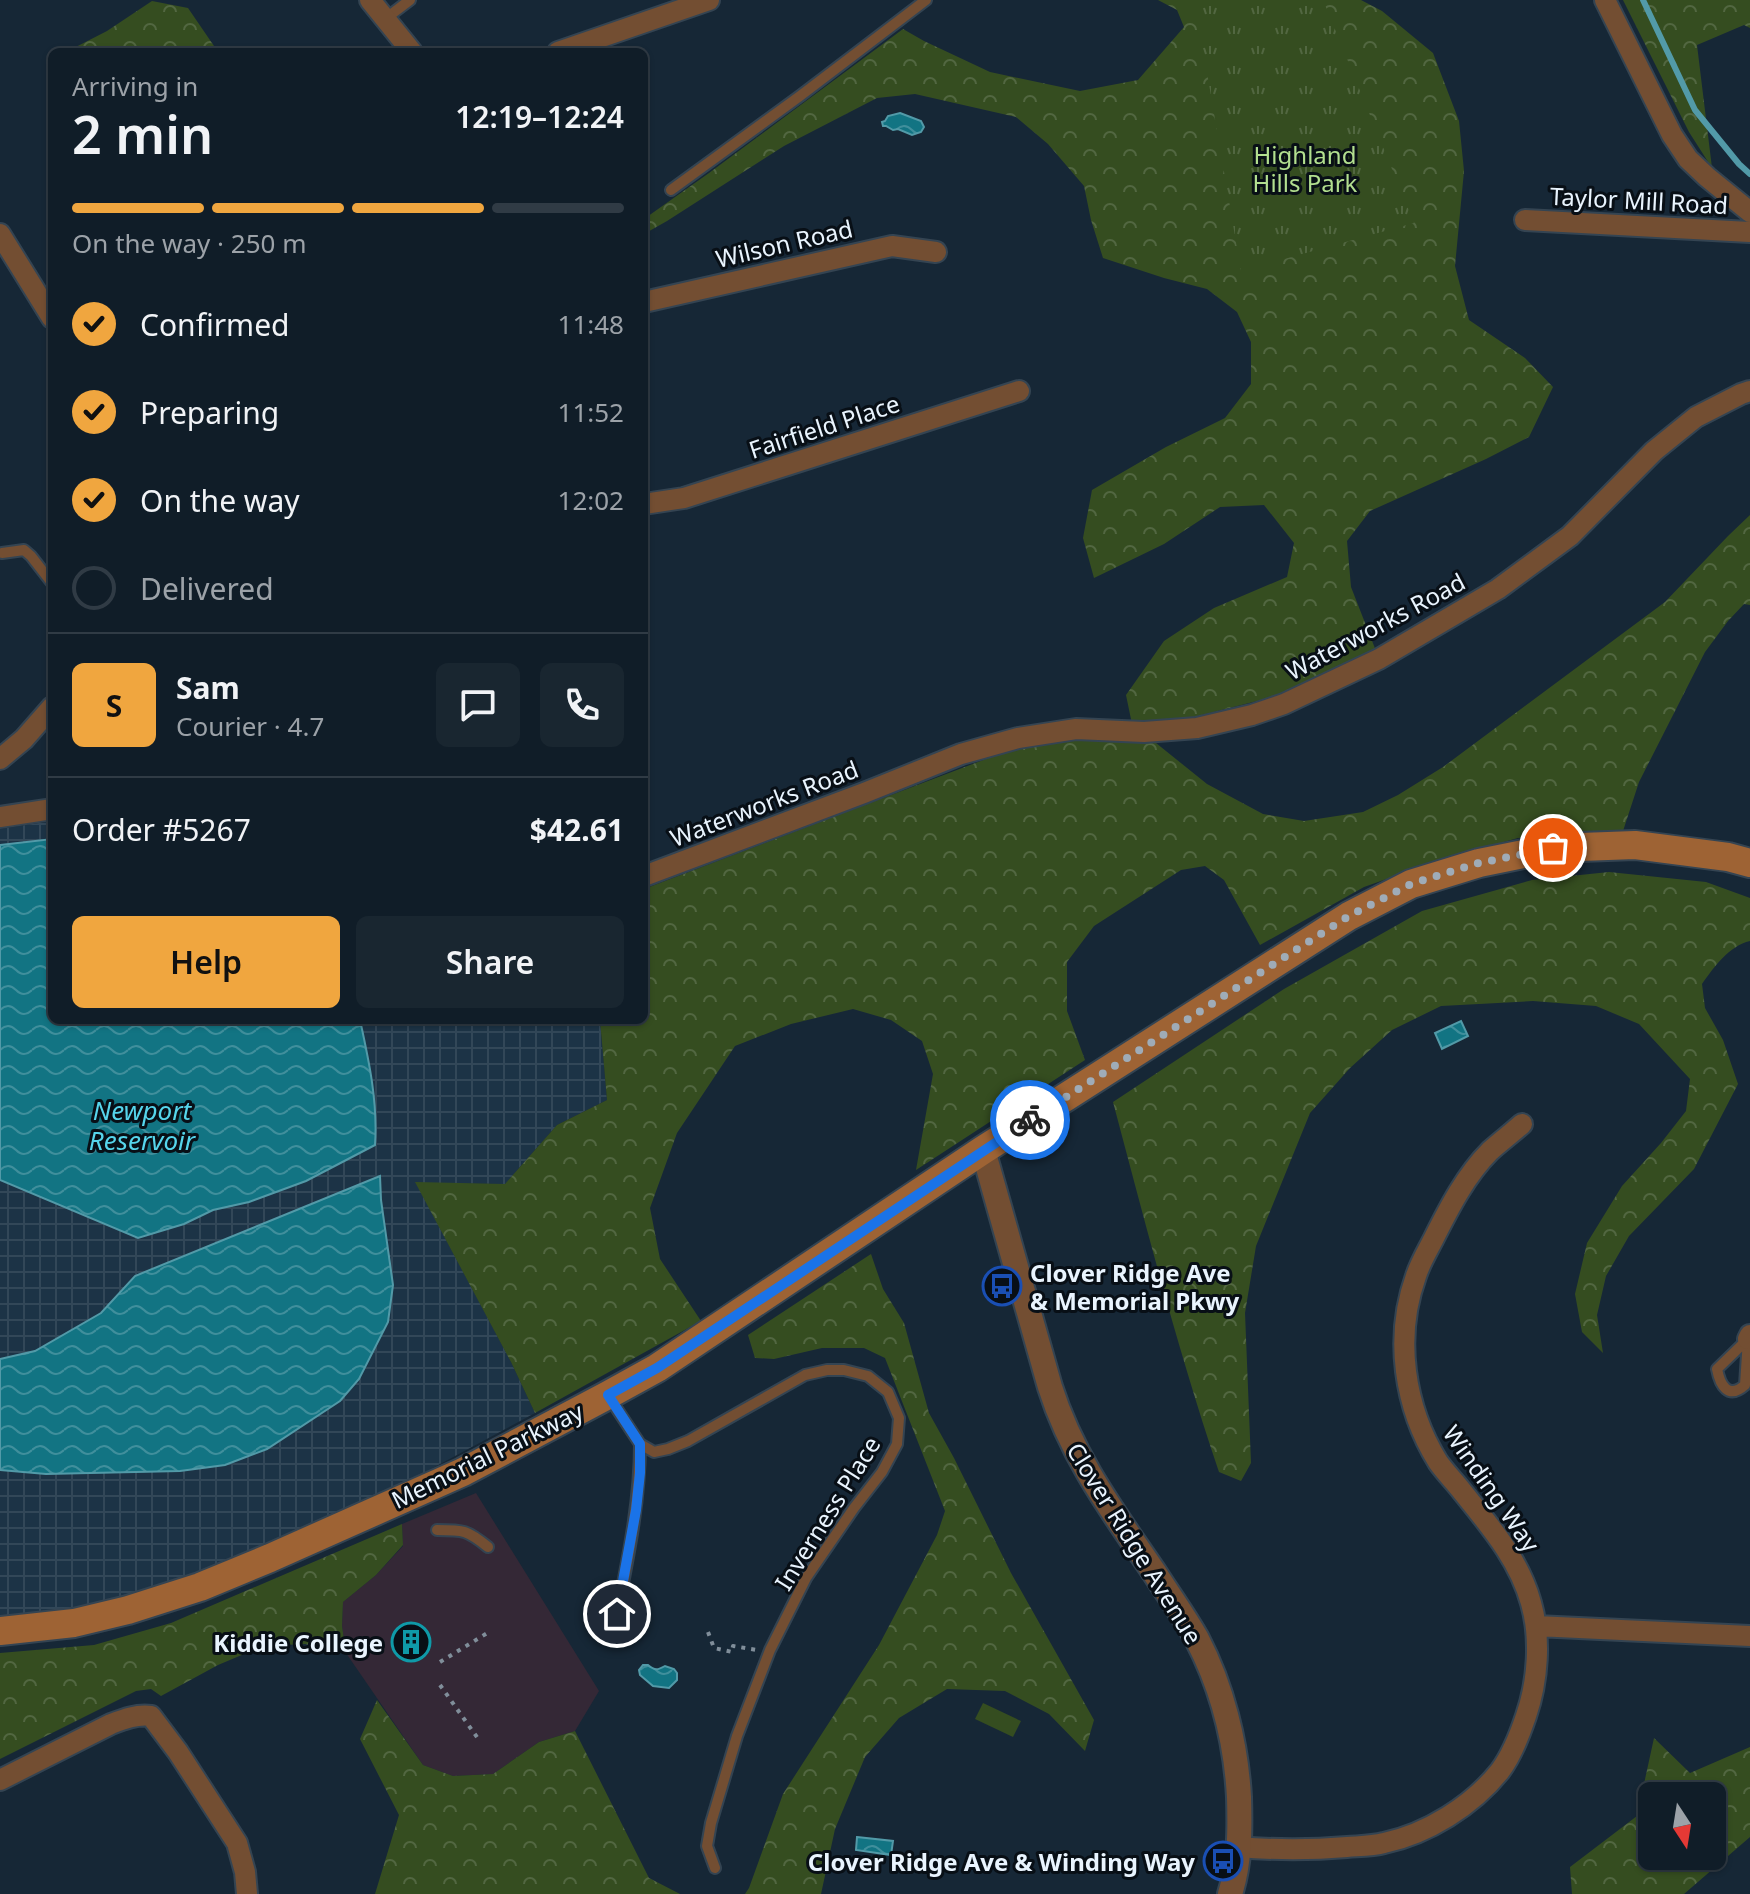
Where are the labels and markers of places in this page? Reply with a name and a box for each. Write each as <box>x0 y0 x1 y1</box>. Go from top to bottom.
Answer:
pin <box>1519 814 1587 882</box>
place label: Clover Ridge Ave & Memorial Pkwy <box>1030 1256 1240 1317</box>
bus stop icon: Clover Ridge Ave & Memorial Pkwy <box>981 1265 1023 1307</box>
pin <box>583 1580 651 1648</box>
building icon: Kiddie College <box>390 1621 432 1663</box>
place label: Kiddie College <box>213 1626 383 1659</box>
bus stop icon: Clover Ridge Ave & Winding Way <box>1202 1840 1244 1882</box>
place label: Clover Ridge Ave & Winding Way <box>808 1845 1195 1878</box>

